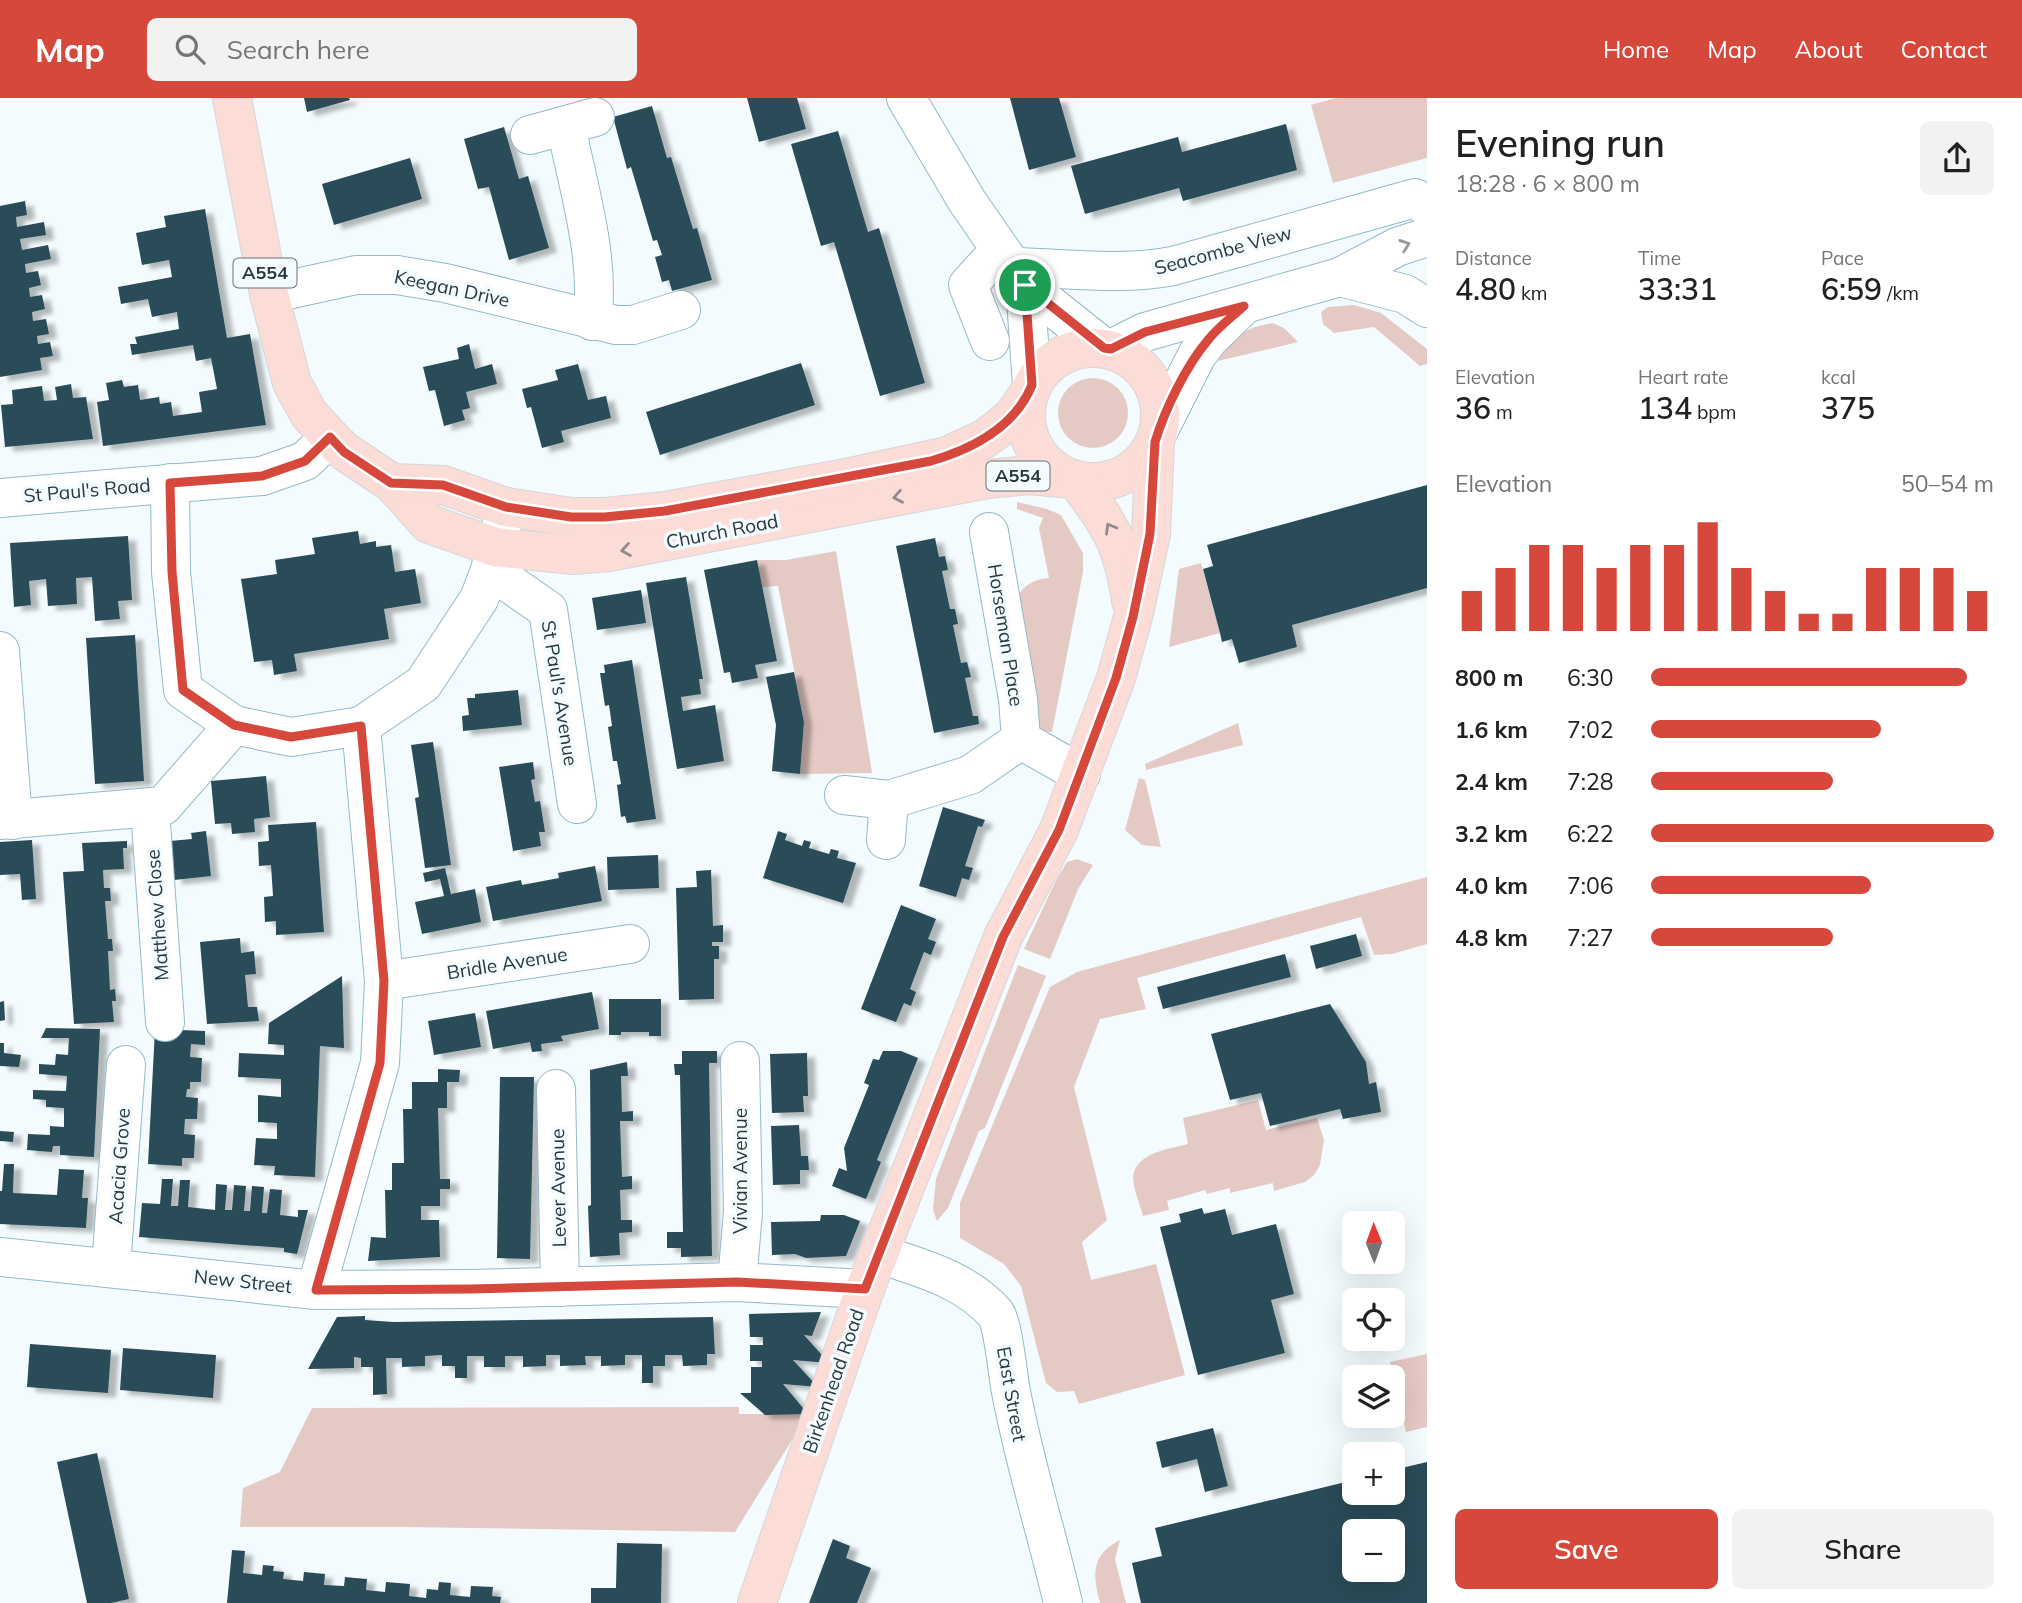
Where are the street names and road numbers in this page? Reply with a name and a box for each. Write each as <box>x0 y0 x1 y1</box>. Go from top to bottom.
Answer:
street label: Seacombe View <box>1152 220 1294 280</box>
road number: A554 <box>233 258 296 288</box>
street label: Keegan Drive <box>392 264 512 312</box>
road number: A554 <box>986 462 1050 490</box>
street label: St Paul's Road <box>23 472 151 508</box>
street label: Church Road <box>664 508 780 554</box>
street label: Horseman Place <box>983 562 1029 708</box>
street label: St Paul's Avenue <box>537 619 583 767</box>
street label: Matthew Close <box>140 848 174 982</box>
street label: Bridle Avenue <box>445 942 569 984</box>
street label: Acacia Grove <box>103 1107 135 1225</box>
street label: Vivian Avenue <box>728 1108 752 1234</box>
street label: Lever Avenue <box>545 1128 571 1248</box>
street label: New Street <box>193 1264 294 1298</box>
street label: Birkenhead Road <box>797 1306 869 1456</box>
street label: East Street <box>992 1345 1032 1444</box>

